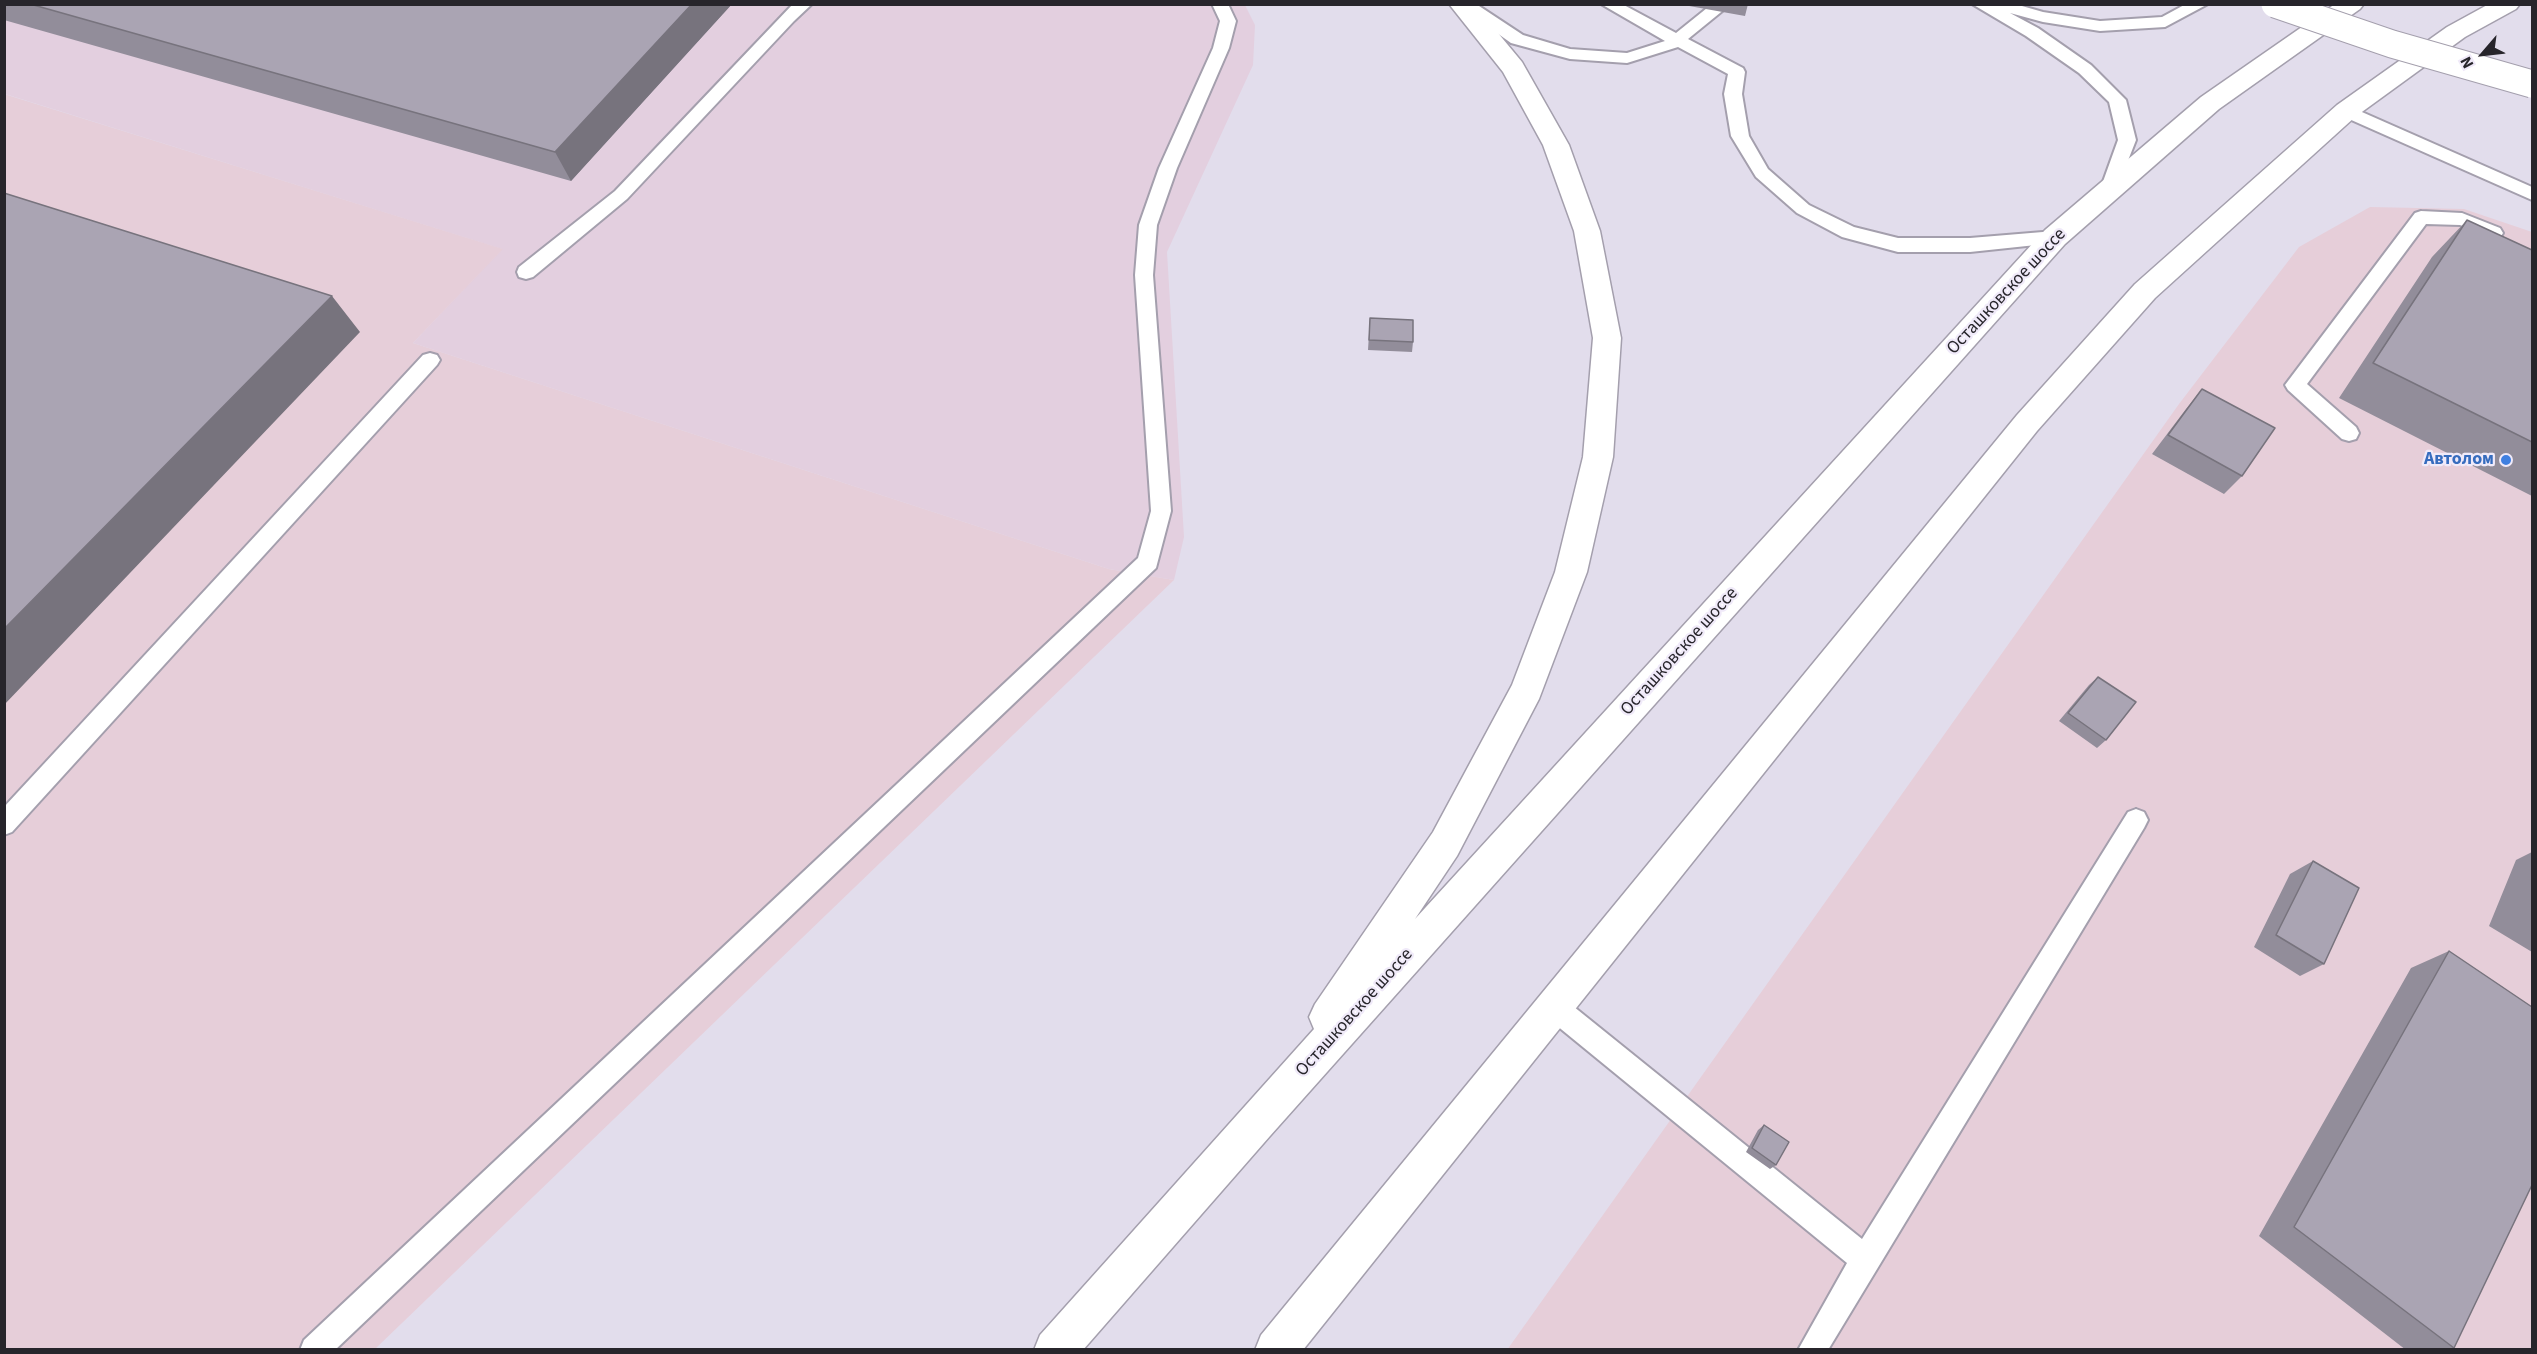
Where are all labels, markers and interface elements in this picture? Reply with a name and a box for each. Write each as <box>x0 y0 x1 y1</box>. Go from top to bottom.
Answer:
north arrow <box>2453 24 2513 84</box>
text: N <box>2455 53 2479 72</box>
street label: Осташковское шоссе <box>1943 224 2071 360</box>
place label: Автолом <box>2424 449 2494 471</box>
marker: Автолом <box>2499 453 2513 467</box>
street label: Осташковское шоссе <box>1617 584 1743 720</box>
street label: Осташковское шоссе <box>1292 945 1418 1081</box>

